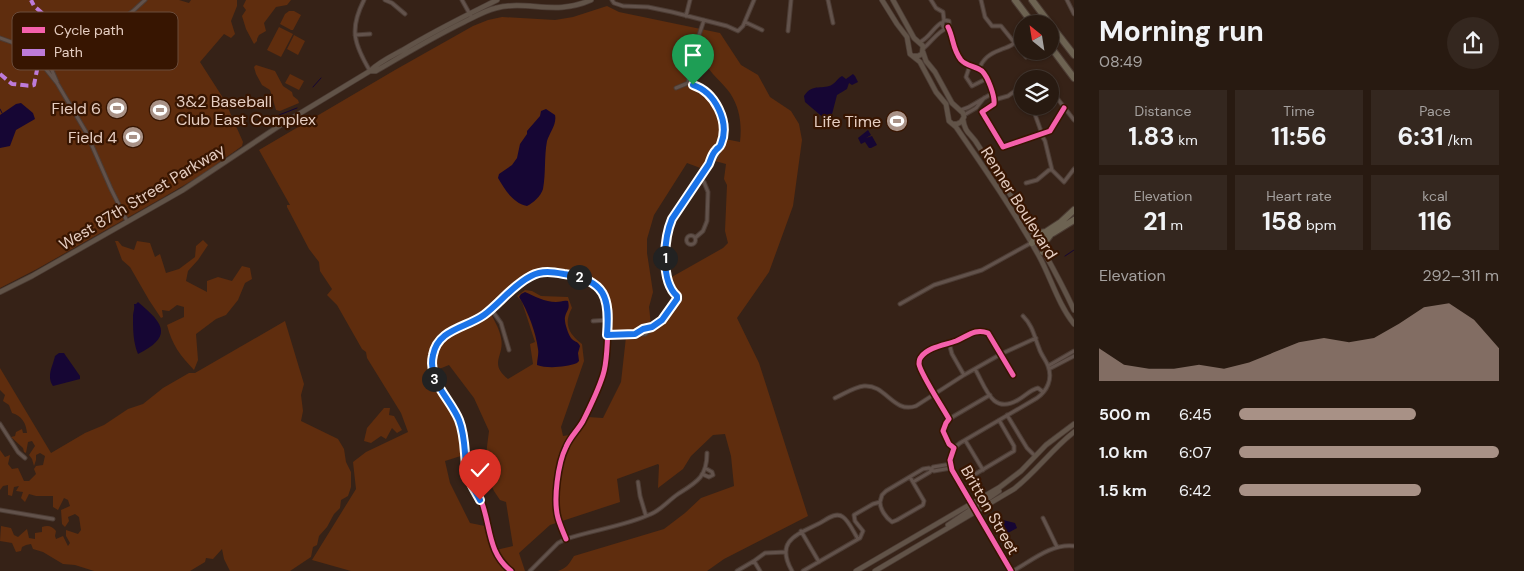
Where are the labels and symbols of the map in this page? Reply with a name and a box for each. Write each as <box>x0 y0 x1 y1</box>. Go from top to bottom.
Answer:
legend <box>12 12 178 70</box>
north arrow <box>1014 15 1059 60</box>
text: Cycle path <box>54 21 124 39</box>
pin <box>672 34 714 85</box>
text: Path <box>54 43 83 61</box>
place label: 3&2 Baseball Club East Complex <box>176 91 316 130</box>
sports icon: Field 6 <box>105 96 129 120</box>
place label: Field 6 <box>52 98 101 119</box>
sports icon: 3&2 Baseball Club East Complex <box>148 98 172 122</box>
sports icon: Life Time <box>885 109 909 133</box>
place label: Life Time <box>814 111 881 132</box>
sports icon: Field 4 <box>121 125 145 149</box>
place label: Field 4 <box>68 127 117 148</box>
street label: West 87th Street Parkway <box>55 139 229 255</box>
street label: Renner Boulevard <box>976 143 1062 263</box>
pin: 1 <box>652 246 678 270</box>
pin: 2 <box>566 264 592 290</box>
pin: 3 <box>422 366 446 392</box>
pin <box>459 449 501 500</box>
street label: Britton Street <box>956 461 1024 559</box>

